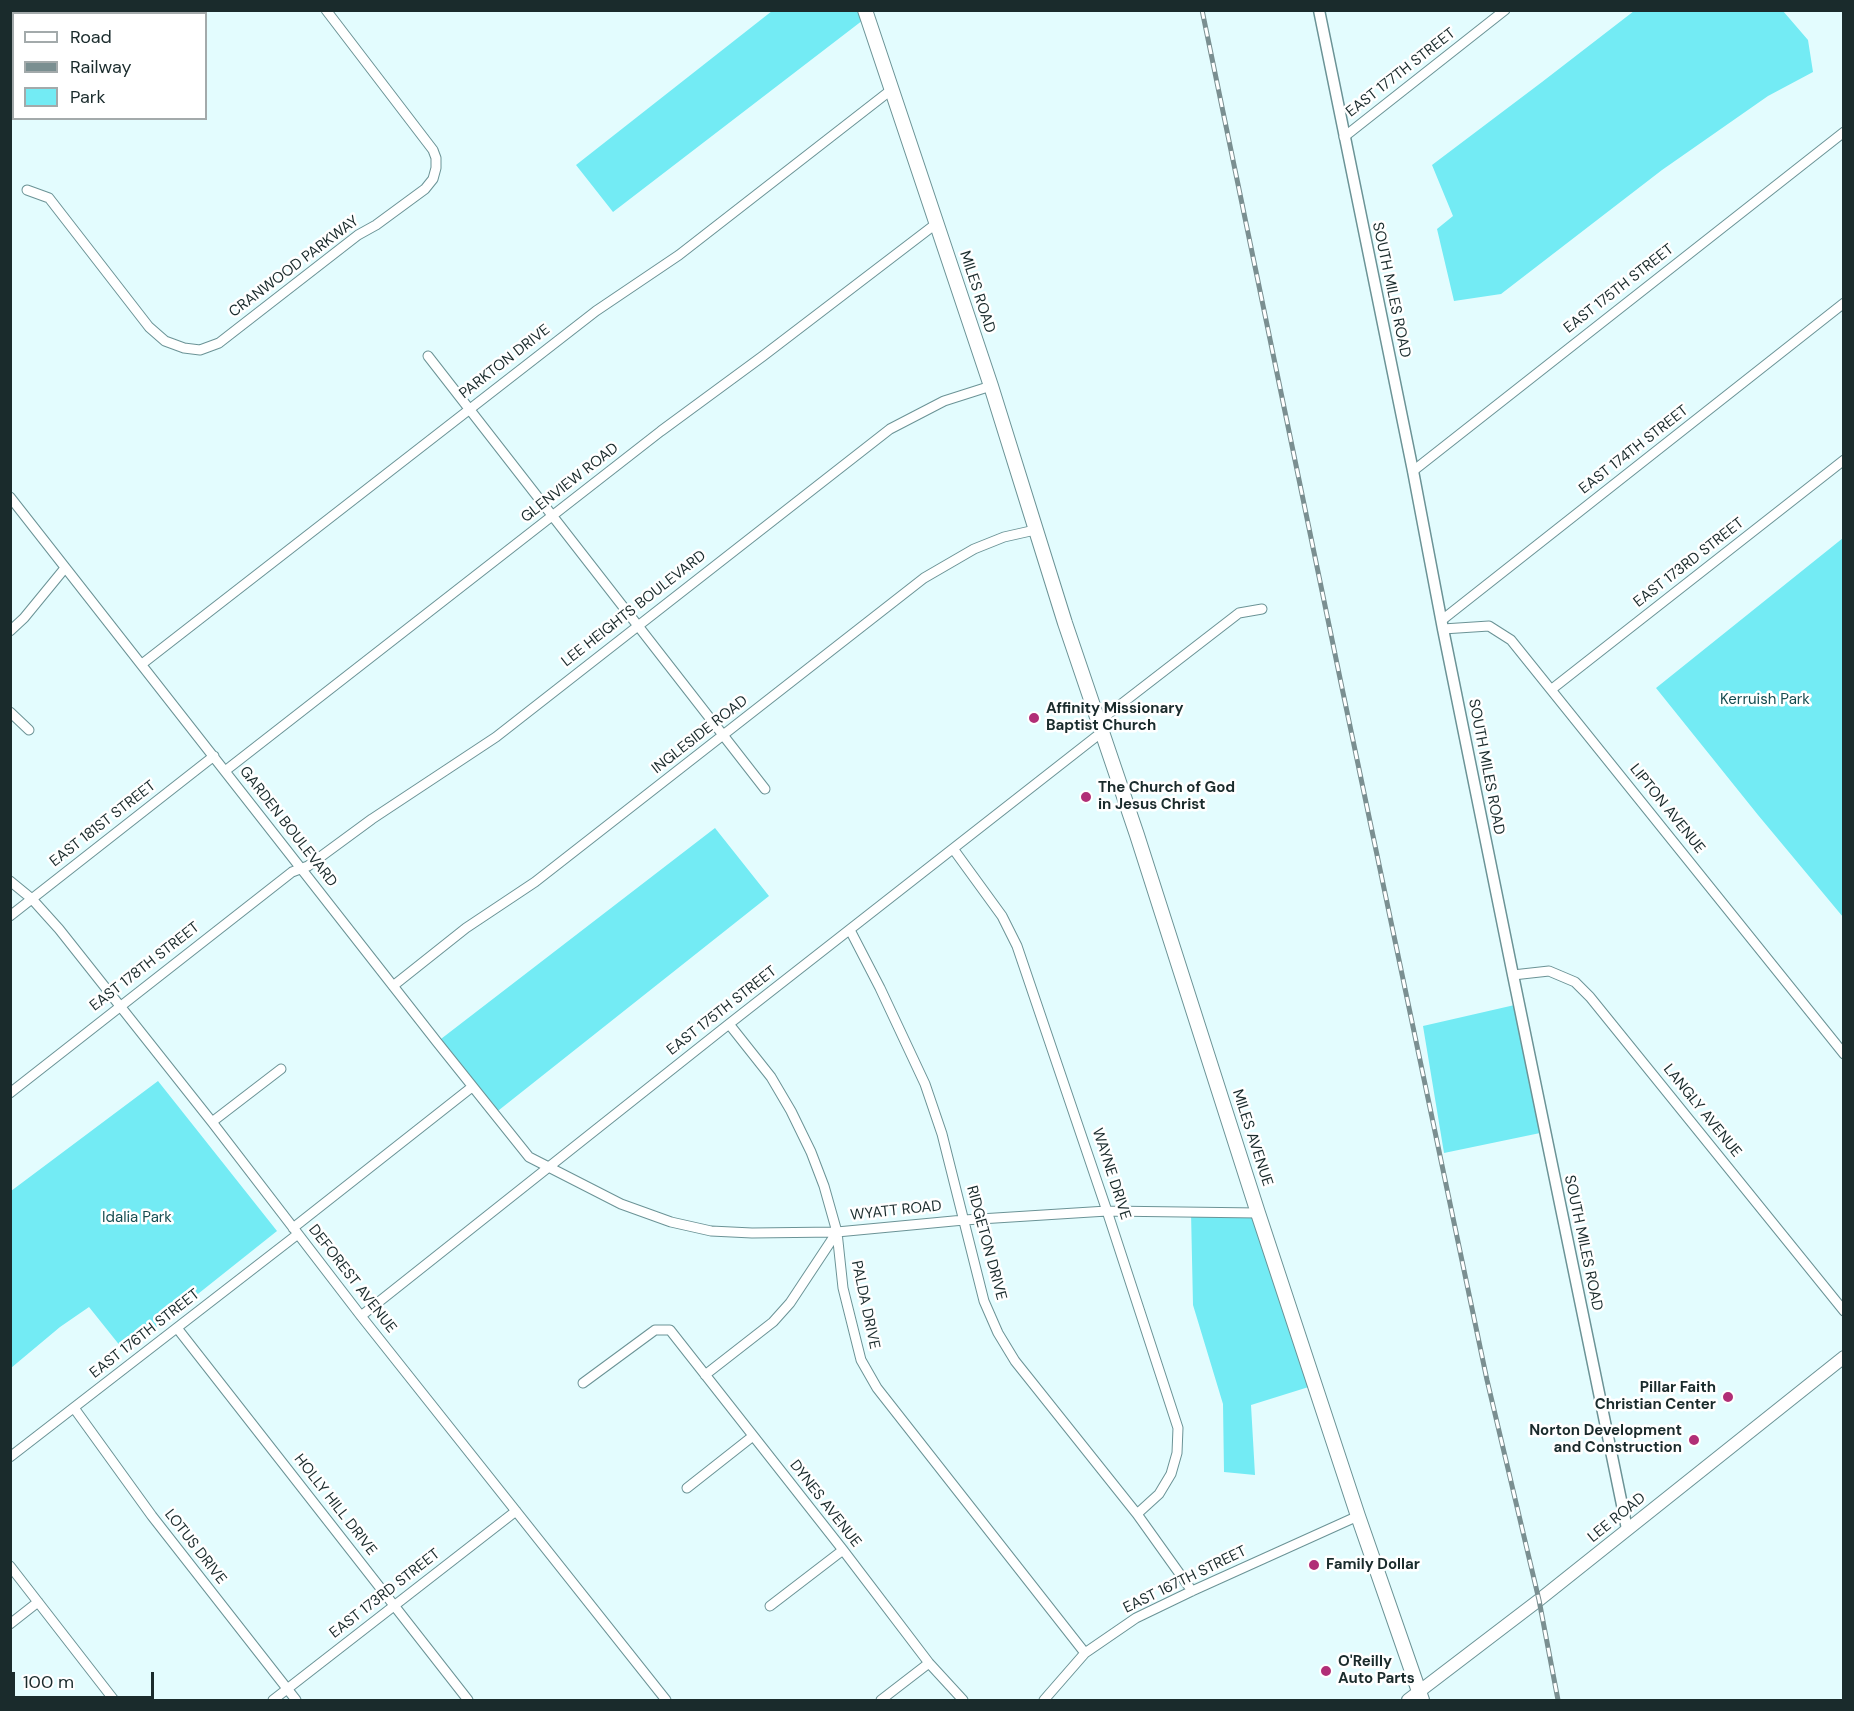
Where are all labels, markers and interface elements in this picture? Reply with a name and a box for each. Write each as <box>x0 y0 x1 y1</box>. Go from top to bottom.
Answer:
legend <box>12 12 207 120</box>
text: Road <box>70 25 112 49</box>
street label: EAST 177TH STREET <box>1343 25 1459 121</box>
text: Railway <box>70 55 132 79</box>
text: Park <box>70 85 106 109</box>
street label: CRANWOOD PARKWAY <box>226 212 362 322</box>
street label: SOUTH MILES ROAD <box>1368 221 1414 359</box>
street label: EAST 175TH STREET <box>1561 241 1677 337</box>
street label: MILES ROAD <box>955 249 999 335</box>
street label: PARKTON DRIVE <box>456 321 554 403</box>
street label: EAST 174TH STREET <box>1576 402 1692 498</box>
street label: GLENVIEW ROAD <box>518 439 622 527</box>
street label: EAST 173RD STREET <box>1630 514 1748 612</box>
street label: LEE HEIGHTS BOULEVARD <box>558 547 710 671</box>
park label: Kerruish Park <box>1720 691 1810 709</box>
street label: INGLESIDE ROAD <box>648 692 752 778</box>
street label: SOUTH MILES ROAD <box>1464 698 1508 836</box>
place label: Affinity Missionary Baptist Church <box>1046 700 1184 735</box>
marker: Affinity Missionary Baptist Church <box>1027 711 1041 725</box>
street label: LIPTON AVENUE <box>1626 761 1708 857</box>
street label: GARDEN BOULEVARD <box>235 763 341 891</box>
street label: EAST 181ST STREET <box>46 777 160 871</box>
place label: The Church of God in Jesus Christ <box>1098 779 1235 814</box>
marker: The Church of God in Jesus Christ <box>1079 790 1093 804</box>
street label: EAST 178TH STREET <box>87 919 203 1015</box>
street label: EAST 175TH STREET <box>664 963 780 1059</box>
street label: LANGLY AVENUE <box>1659 1061 1745 1161</box>
street label: MILES AVENUE <box>1228 1087 1276 1189</box>
street label: WAYNE DRIVE <box>1088 1126 1134 1222</box>
street label: SOUTH MILES ROAD <box>1560 1174 1606 1312</box>
street label: RIDGETON DRIVE <box>962 1184 1010 1302</box>
street label: WYATT ROAD <box>849 1197 943 1225</box>
park label: Idalia Park <box>102 1209 172 1227</box>
street label: DEFOREST AVENUE <box>304 1221 400 1337</box>
street label: PALDA DRIVE <box>847 1259 883 1351</box>
street label: EAST 176TH STREET <box>87 1286 203 1382</box>
place label: Pillar Faith Christian Center <box>1595 1379 1716 1414</box>
marker: Pillar Faith Christian Center <box>1721 1390 1735 1404</box>
place label: Norton Development and Construction <box>1529 1422 1682 1457</box>
marker: Norton Development and Construction <box>1687 1433 1701 1447</box>
street label: HOLLY HILL DRIVE <box>290 1451 380 1559</box>
street label: DYNES AVENUE <box>785 1457 865 1551</box>
street label: LEE ROAD <box>1585 1489 1649 1547</box>
street label: LOTUS DRIVE <box>160 1506 230 1588</box>
street label: EAST 167TH STREET <box>1120 1542 1250 1618</box>
street label: EAST 173RD STREET <box>326 1545 444 1643</box>
place label: Family Dollar <box>1326 1556 1420 1574</box>
marker: Family Dollar <box>1307 1558 1321 1572</box>
place label: O'Reilly Auto Parts <box>1338 1653 1415 1688</box>
scale bar <box>15 1660 158 1698</box>
marker: O'Reilly Auto Parts <box>1319 1664 1333 1678</box>
text: 100 m <box>23 1670 74 1694</box>

